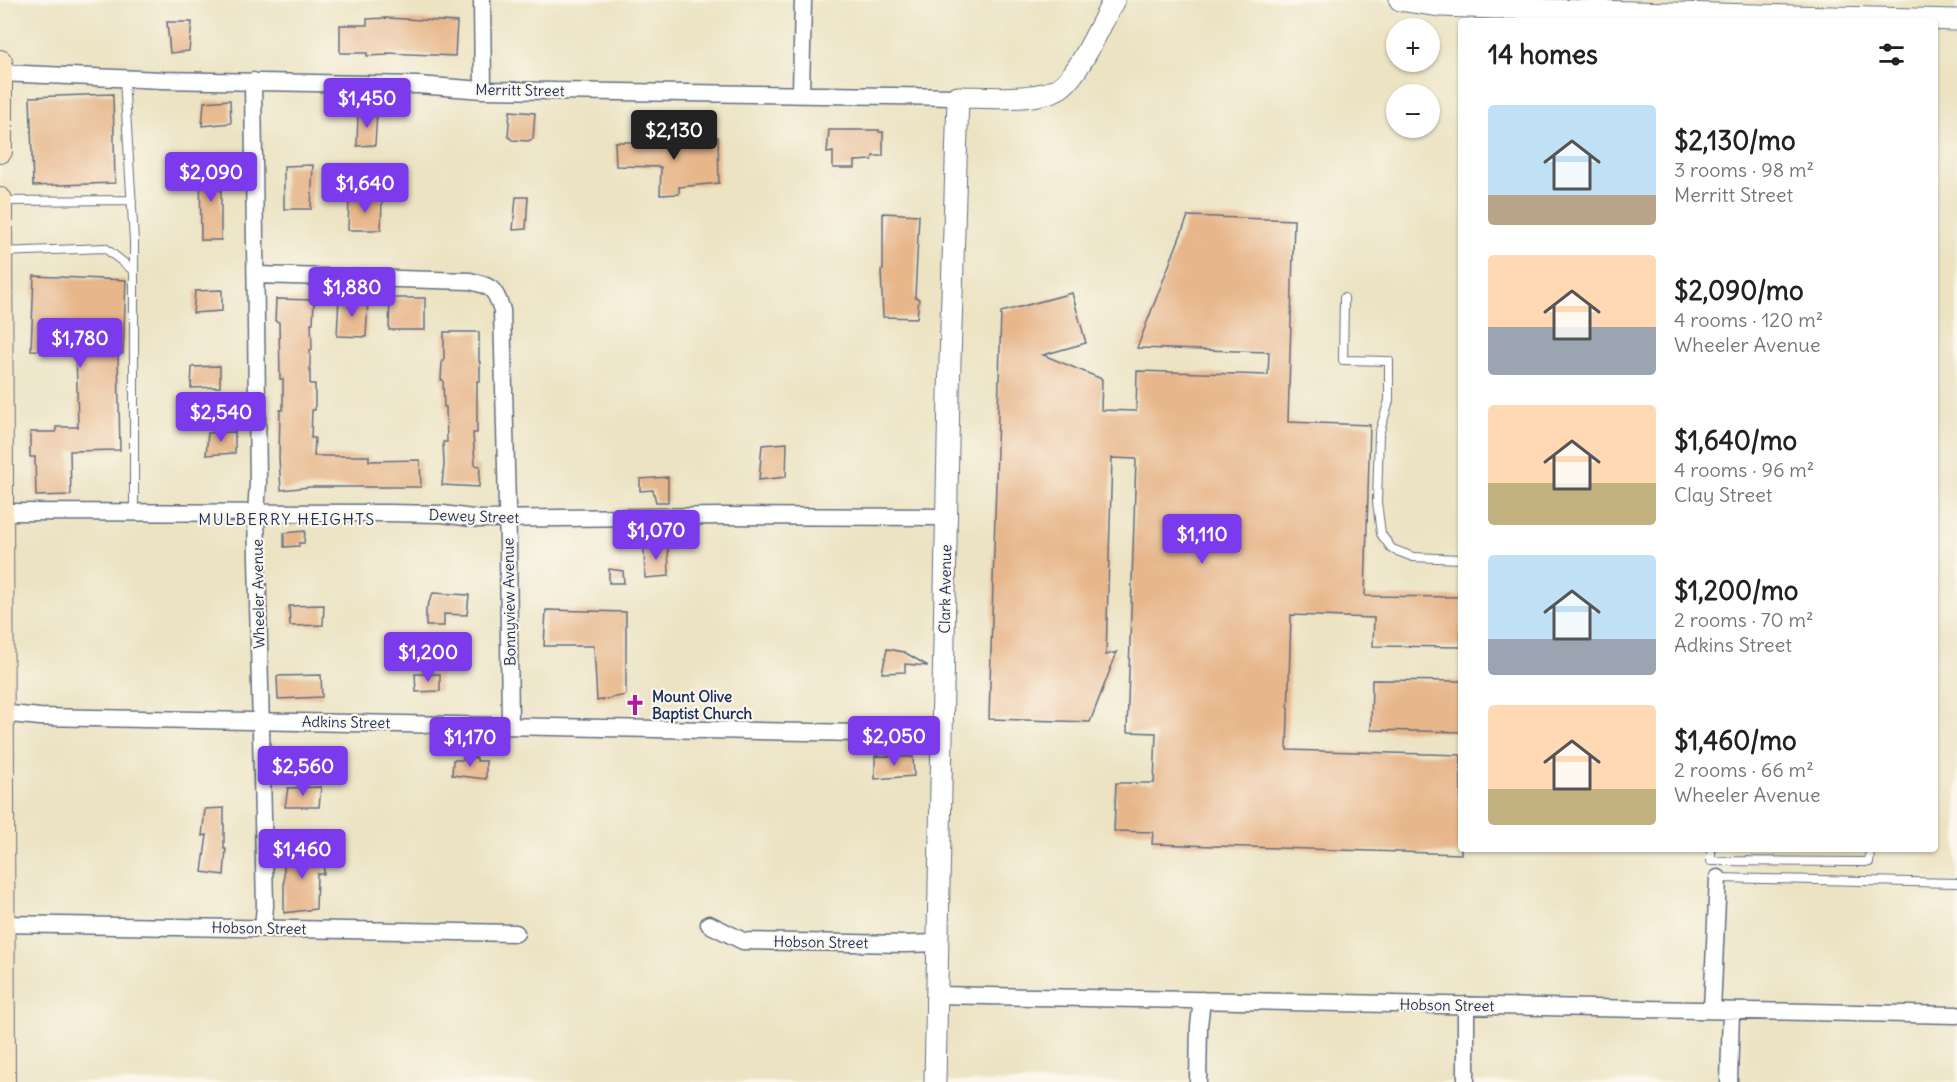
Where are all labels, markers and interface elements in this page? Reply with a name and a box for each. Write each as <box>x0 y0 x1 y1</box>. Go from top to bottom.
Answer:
map controls <box>1386 18 1440 138</box>
button: + <box>1386 18 1440 72</box>
text: 14 homes <box>1488 38 1598 71</box>
icon: filters <box>1875 38 1908 71</box>
pin: $1,450 <box>318 78 416 129</box>
street label: Merritt Street <box>475 80 565 100</box>
button: − <box>1386 84 1440 138</box>
text: $1,450 <box>338 85 396 110</box>
pin: $2,130 <box>625 110 723 161</box>
text: $2,130 <box>645 117 703 142</box>
text: $2,130/mo <box>1674 124 1796 157</box>
icon: home <box>1536 129 1608 201</box>
pin: $2,090 <box>162 152 260 203</box>
text: 3 rooms · 98 m² <box>1674 157 1814 182</box>
text: $2,090 <box>179 159 243 184</box>
pin: $1,640 <box>316 163 414 214</box>
text: $1,640 <box>335 170 395 195</box>
text: Merritt Street <box>1674 182 1793 207</box>
pin: $1,880 <box>303 267 401 318</box>
text: $1,880 <box>322 274 382 299</box>
text: $2,090/mo <box>1674 274 1804 307</box>
icon: home <box>1536 279 1608 351</box>
text: 4 rooms · 120 m² <box>1674 307 1823 332</box>
pin: $1,780 <box>31 318 129 369</box>
text: $1,780 <box>51 325 109 350</box>
text: Wheeler Avenue <box>1674 332 1821 357</box>
pin: $2,540 <box>172 392 270 443</box>
text: $2,540 <box>190 399 252 424</box>
text: $1,640/mo <box>1674 424 1797 457</box>
icon: home <box>1536 429 1608 501</box>
text: 4 rooms · 96 m² <box>1674 457 1814 482</box>
text: Clay Street <box>1674 482 1772 507</box>
street label: Dewey Street <box>428 505 520 527</box>
district label: MULBERRY HEIGHTS <box>198 509 376 529</box>
pin: $1,070 <box>607 510 705 561</box>
pin: $1,110 <box>1153 514 1251 565</box>
text: $1,070 <box>627 517 685 542</box>
text: $1,110 <box>1176 521 1228 546</box>
street label: Bonnyview Avenue <box>498 538 520 666</box>
street label: Wheeler Avenue <box>248 539 268 649</box>
street label: Clark Avenue <box>935 544 955 634</box>
text: $1,200/mo <box>1674 574 1798 607</box>
icon: home <box>1536 579 1608 651</box>
text: 2 rooms · 70 m² <box>1674 607 1814 632</box>
pin: $1,200 <box>379 632 477 683</box>
text: Adkins Street <box>1674 632 1792 657</box>
text: $1,200 <box>398 639 458 664</box>
place label: Mount Olive Baptist Church <box>652 687 753 724</box>
church icon: Mount Olive Baptist Church <box>623 693 647 717</box>
street label: Adkins Street <box>302 712 390 732</box>
pin: $2,050 <box>845 716 943 767</box>
pin: $1,170 <box>421 717 519 768</box>
text: $2,050 <box>862 723 926 748</box>
text: $1,170 <box>444 724 496 749</box>
text: $1,460/mo <box>1674 724 1797 757</box>
icon: home <box>1536 729 1608 801</box>
pin: $2,560 <box>254 746 352 797</box>
text: $2,560 <box>272 753 334 778</box>
text: 2 rooms · 66 m² <box>1674 757 1814 782</box>
text: Wheeler Avenue <box>1674 782 1821 807</box>
pin: $1,460 <box>253 829 351 880</box>
text: $1,460 <box>273 836 331 861</box>
street label: Hobson Street <box>211 918 307 938</box>
street label: Hobson Street <box>773 932 869 952</box>
street label: Hobson Street <box>1399 995 1495 1015</box>

